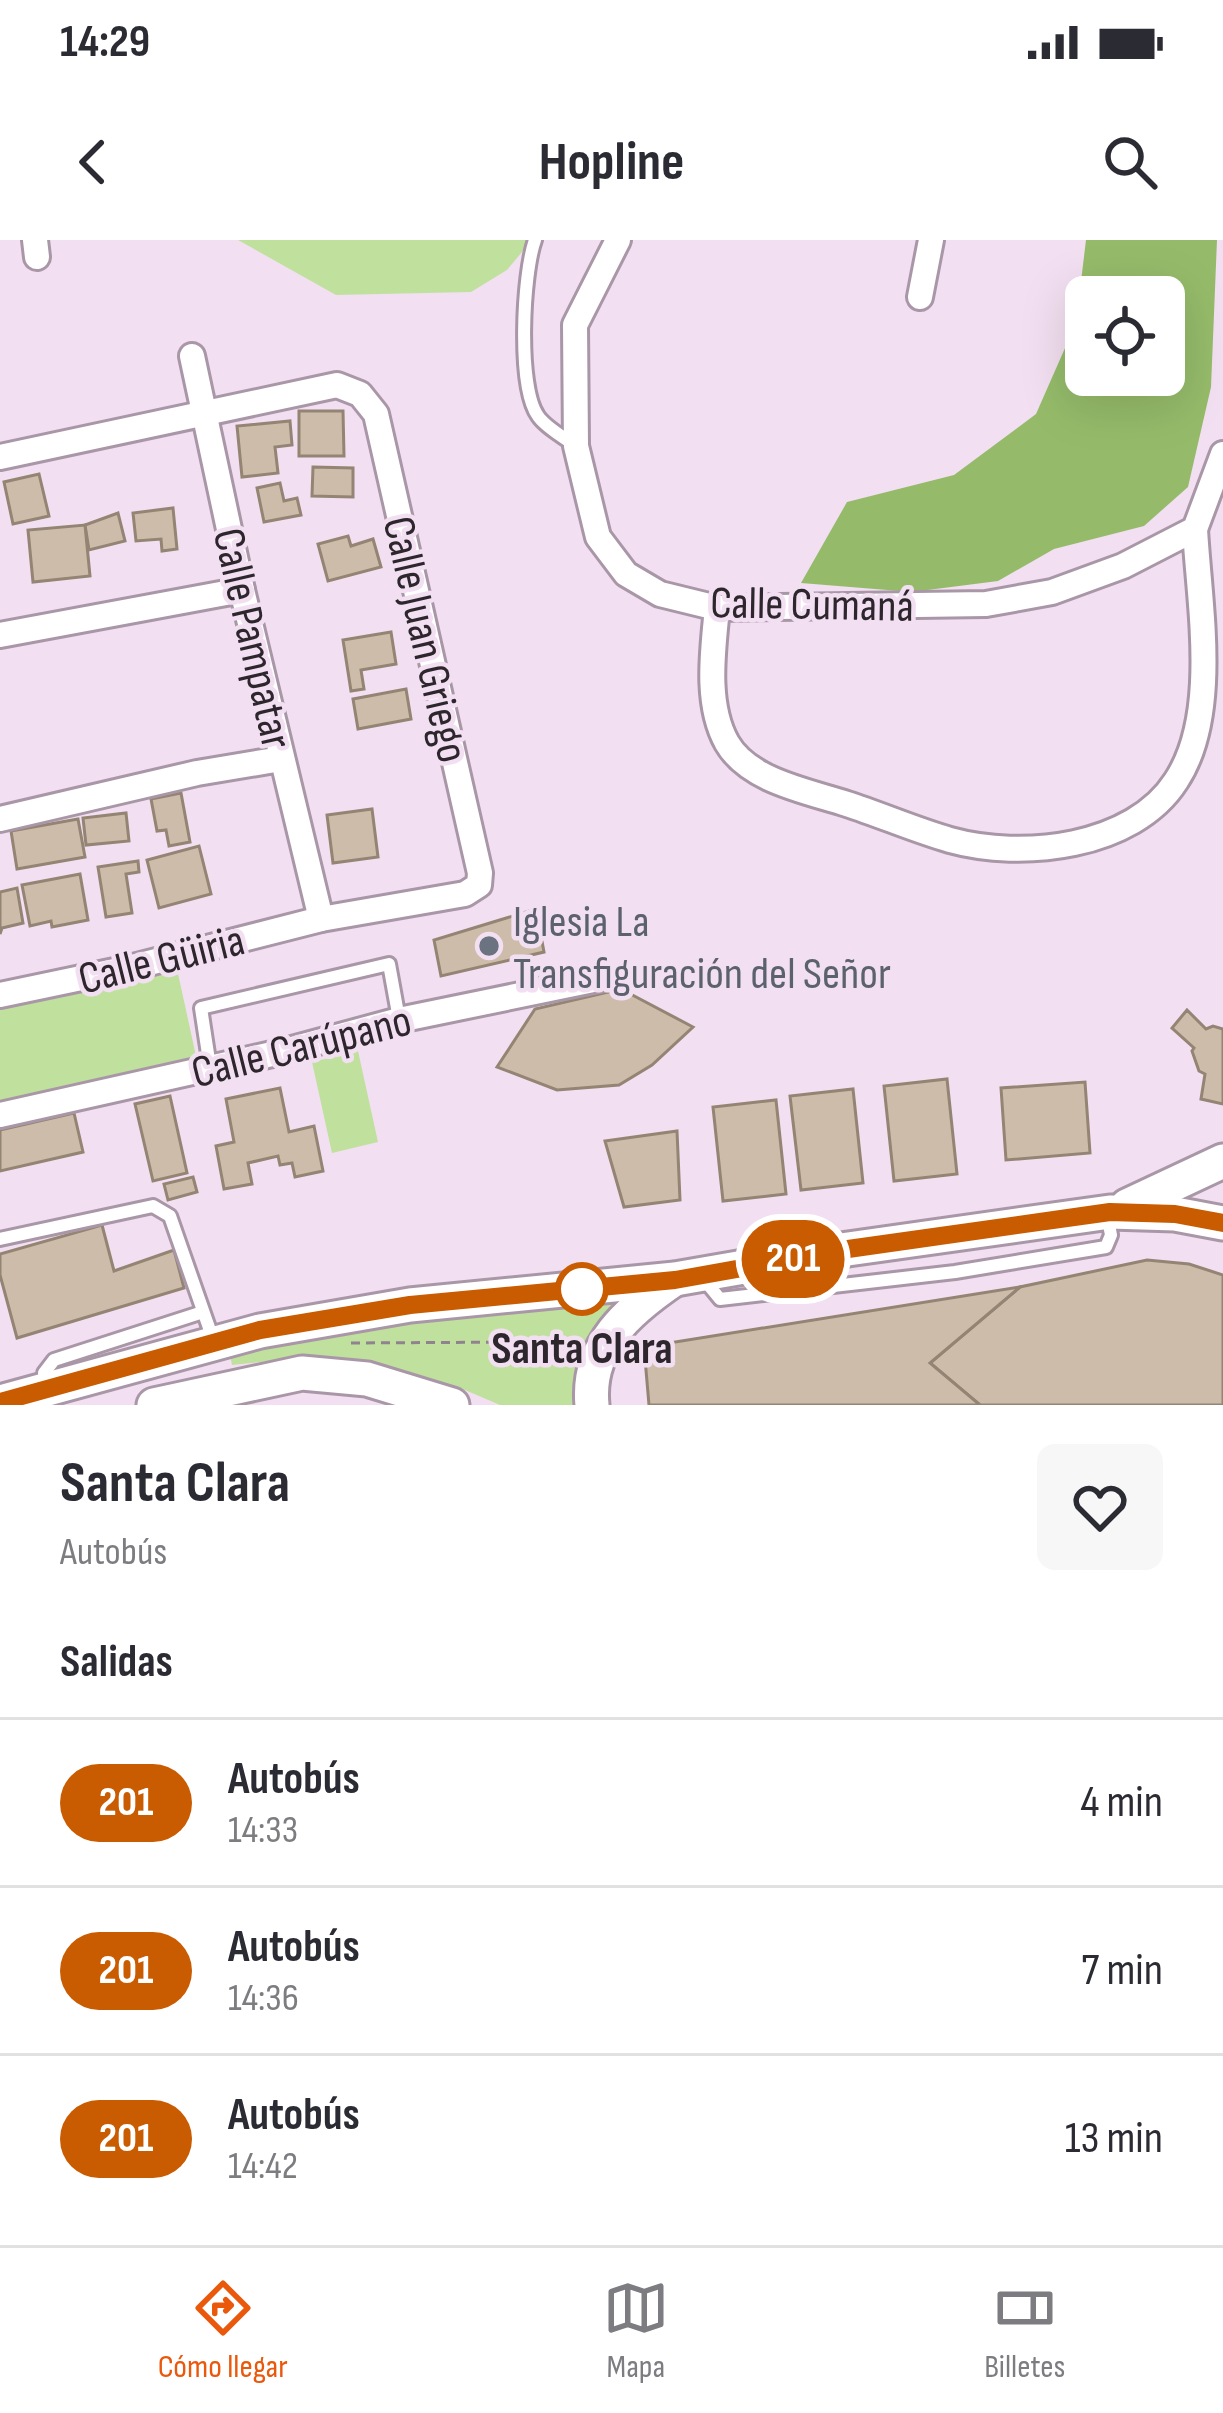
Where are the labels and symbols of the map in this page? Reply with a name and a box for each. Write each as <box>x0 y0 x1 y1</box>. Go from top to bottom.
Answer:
street label: Calle Juan Griego <box>370 511 480 768</box>
street label: Calle Pampatar <box>200 523 304 754</box>
street label: Calle Cumaná <box>710 576 914 635</box>
place label: Iglesia La Transfiguración del Señor <box>513 895 891 1002</box>
street label: Calle Güiria <box>73 913 250 1008</box>
marker: Iglesia La Transfiguración del Señor <box>476 933 502 959</box>
street label: Calle Carúpano <box>186 994 417 1101</box>
line badge: 201 <box>724 1220 862 1298</box>
marker: Santa Clara <box>557 1264 607 1314</box>
place label: Santa Clara <box>491 1322 673 1377</box>

